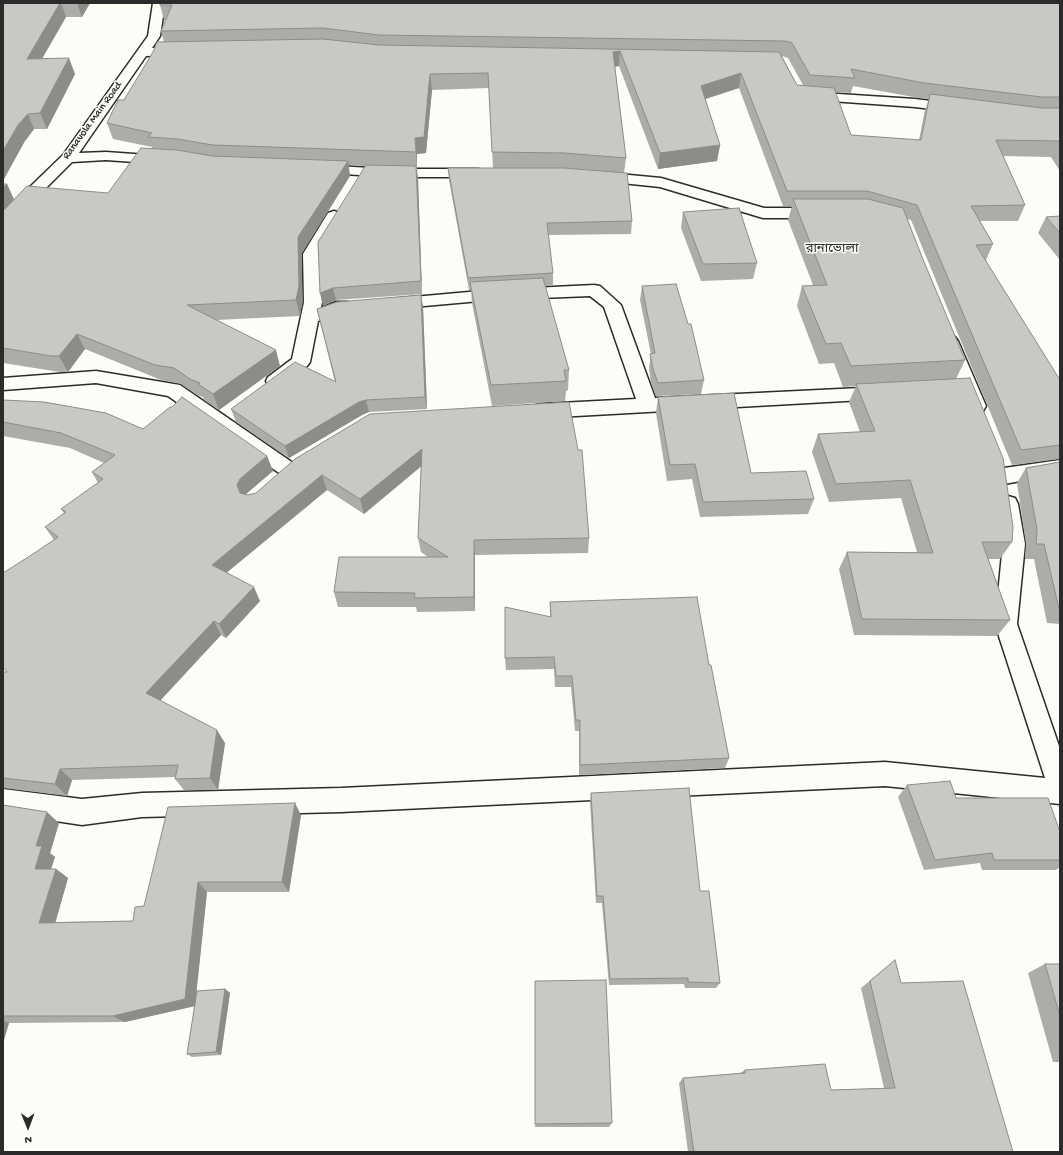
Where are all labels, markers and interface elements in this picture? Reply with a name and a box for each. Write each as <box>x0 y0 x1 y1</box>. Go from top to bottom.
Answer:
street label: Ranavola Main Road <box>60 80 126 162</box>
district label: রানাভোলা <box>806 242 858 258</box>
north arrow <box>8 1107 48 1147</box>
text: N <box>25 1133 32 1145</box>

